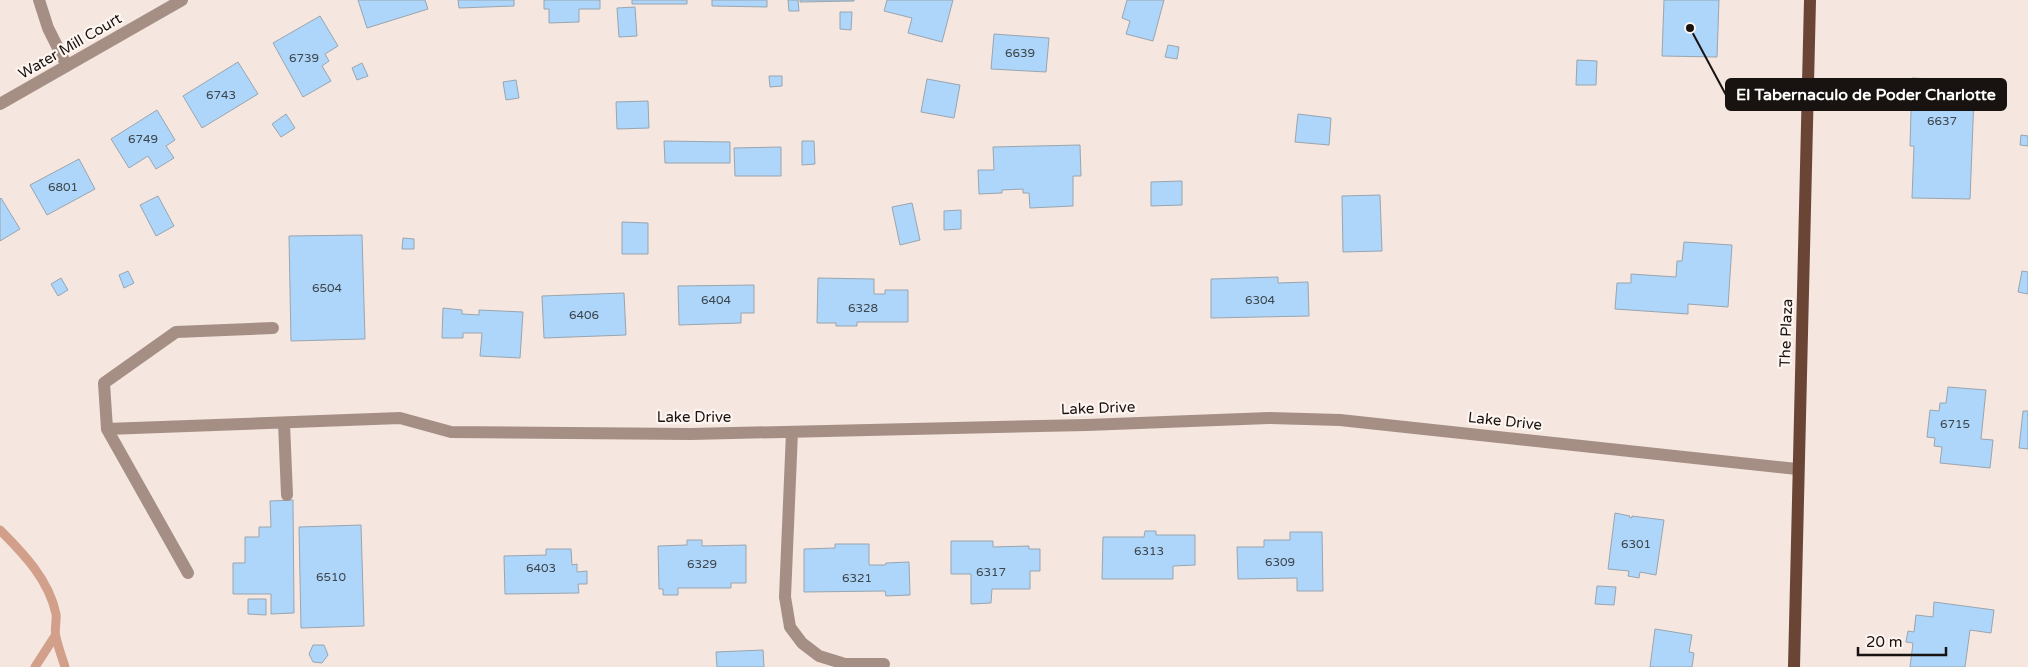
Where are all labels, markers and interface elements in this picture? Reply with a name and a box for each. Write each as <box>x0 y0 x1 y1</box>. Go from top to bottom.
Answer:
street label: Water Mill Court <box>15 9 125 83</box>
house number: 6639 <box>1005 46 1035 60</box>
house number: 6739 <box>289 51 319 65</box>
callout: El Tabernaculo de Poder Charlotte <box>1726 79 2006 110</box>
text: El Tabernaculo de Poder Charlotte <box>1736 85 1996 105</box>
house number: 6743 <box>206 88 236 102</box>
house number: 6637 <box>1927 114 1957 128</box>
house number: 6749 <box>128 132 158 146</box>
house number: 6801 <box>48 180 78 194</box>
house number: 6504 <box>312 281 343 295</box>
house number: 6404 <box>701 293 732 307</box>
house number: 6304 <box>1245 293 1276 307</box>
street label: The Plaza <box>1776 298 1796 368</box>
house number: 6328 <box>848 301 878 315</box>
house number: 6406 <box>569 308 599 322</box>
street label: Lake Drive <box>1060 398 1136 418</box>
street label: Lake Drive <box>657 408 731 426</box>
street label: Lake Drive <box>1467 408 1543 434</box>
house number: 6715 <box>1940 417 1970 431</box>
house number: 6301 <box>1621 537 1651 551</box>
house number: 6313 <box>1134 544 1164 558</box>
house number: 6309 <box>1265 555 1295 569</box>
house number: 6329 <box>687 557 717 571</box>
house number: 6403 <box>526 561 556 575</box>
house number: 6317 <box>976 565 1006 579</box>
house number: 6510 <box>316 570 347 584</box>
house number: 6321 <box>842 571 872 585</box>
scale bar <box>1858 624 1946 656</box>
text: 20 m <box>1866 633 1903 651</box>

